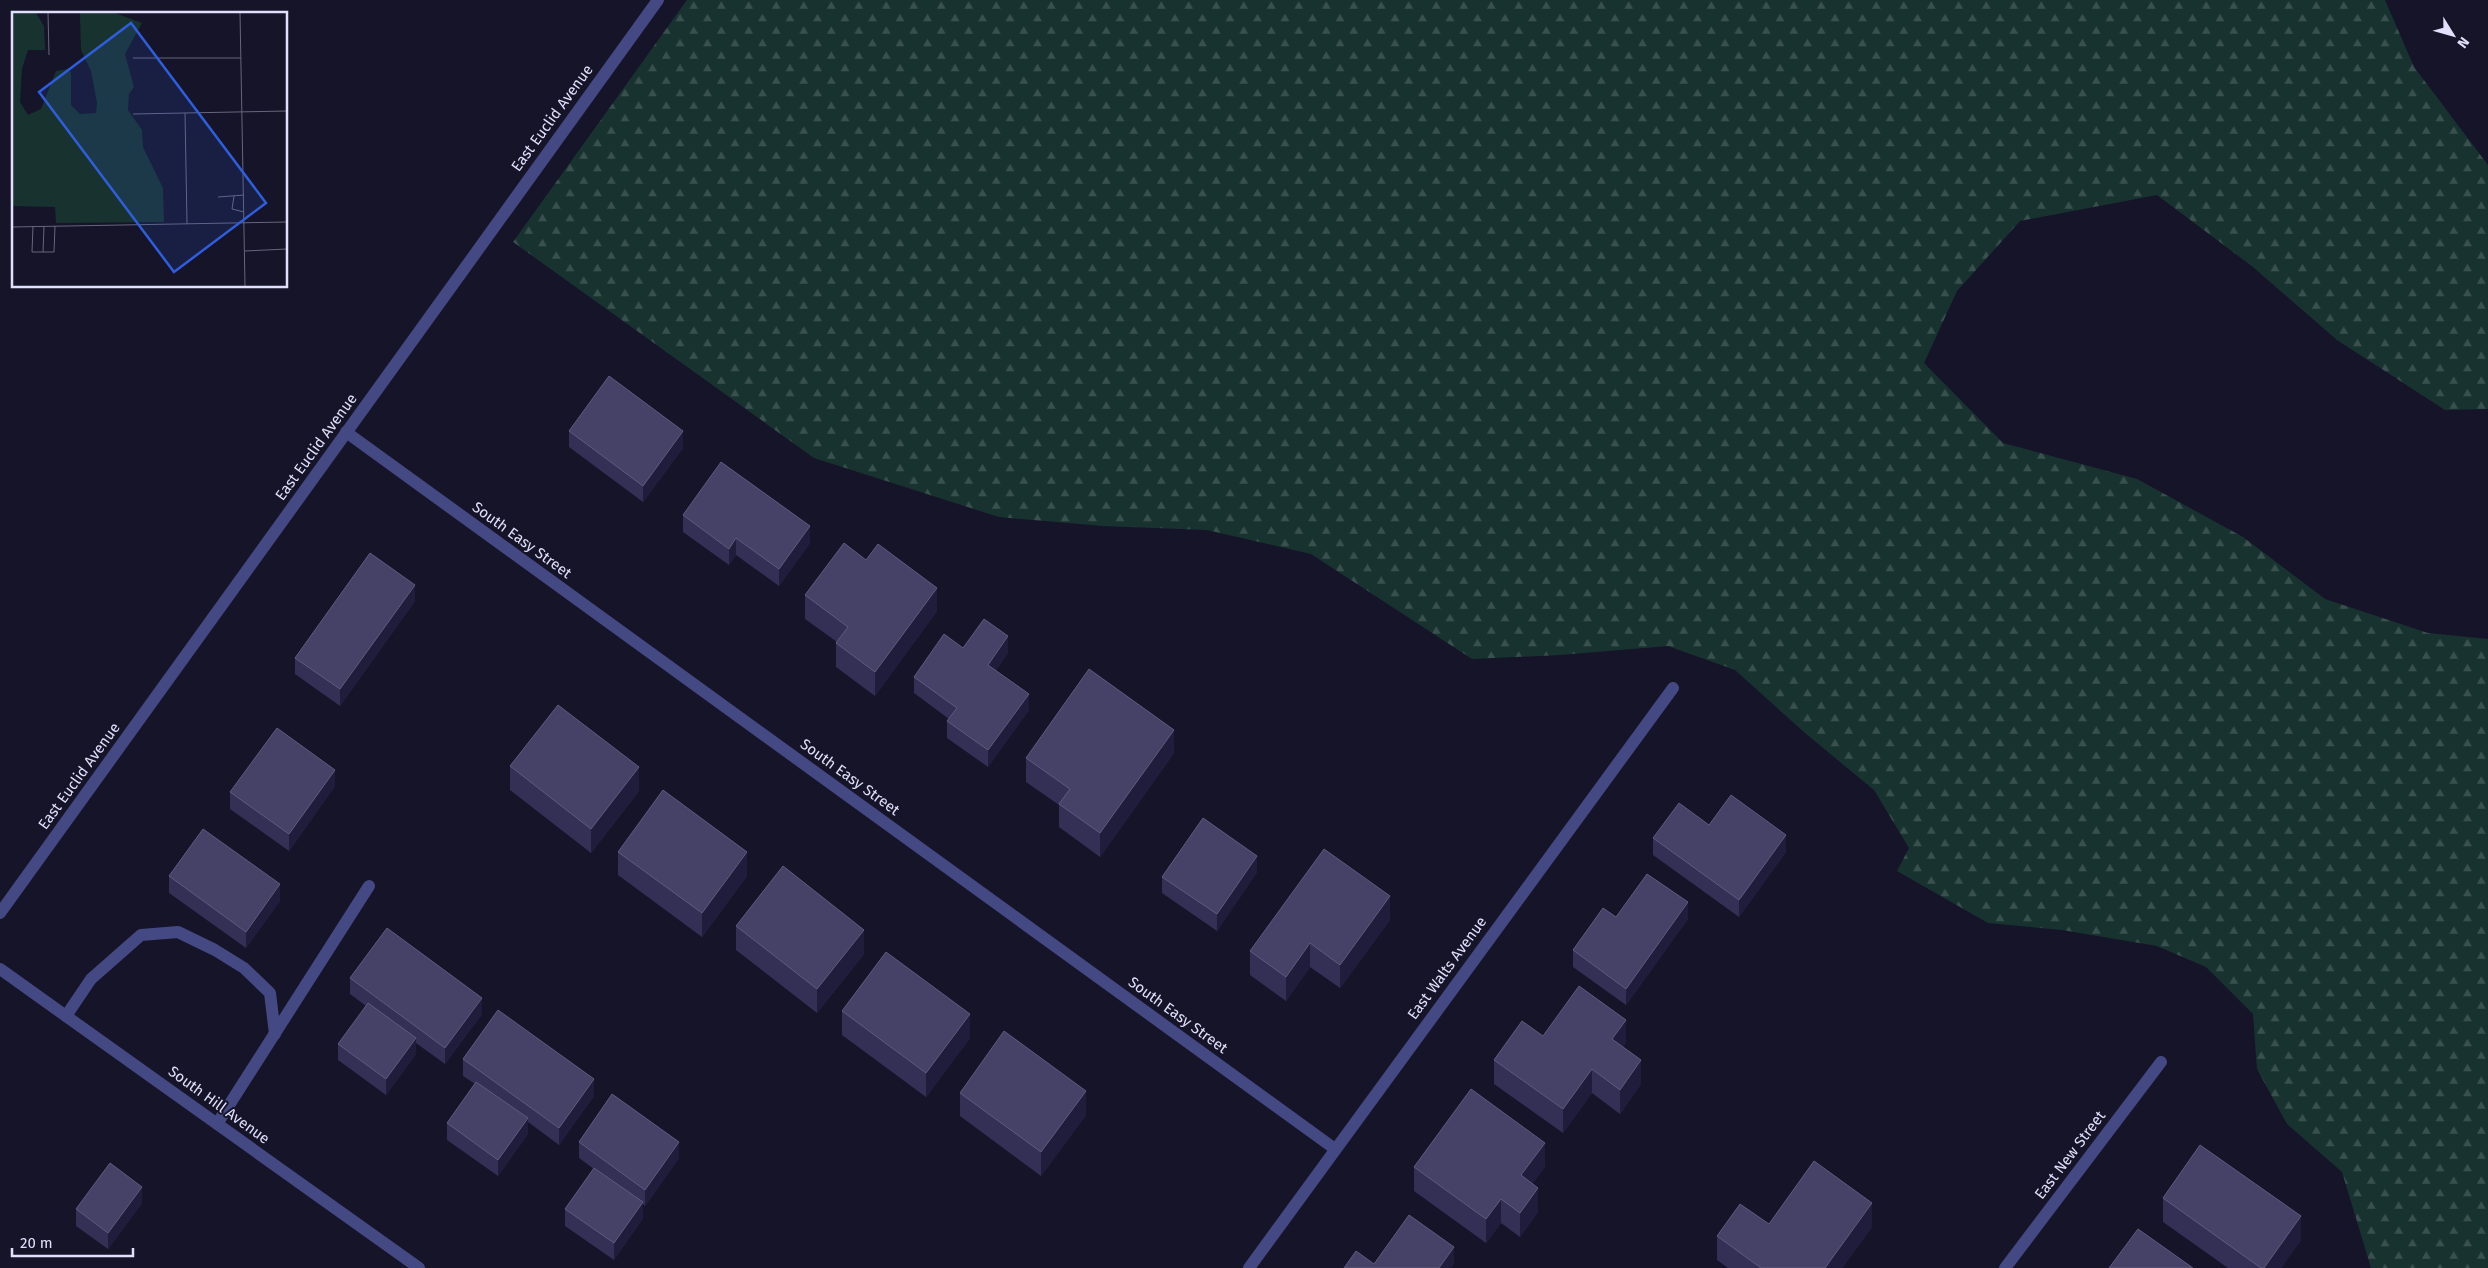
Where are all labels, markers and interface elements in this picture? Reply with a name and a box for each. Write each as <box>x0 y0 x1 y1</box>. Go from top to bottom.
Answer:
north arrow <box>2428 10 2478 60</box>
inset map <box>12 12 288 288</box>
text: N <box>2453 34 2473 51</box>
street label: East Euclid Avenue <box>507 61 597 175</box>
street label: East Euclid Avenue <box>271 390 361 504</box>
street label: South Easy Street <box>469 498 576 582</box>
street label: East Euclid Avenue <box>34 719 124 833</box>
street label: South Easy Street <box>797 735 904 819</box>
street label: East Walts Avenue <box>1404 913 1490 1023</box>
street label: South Easy Street <box>1125 973 1232 1057</box>
street label: South Hill Avenue <box>165 1062 273 1148</box>
street label: East New Street <box>2031 1107 2109 1203</box>
scale bar <box>12 1226 134 1258</box>
text: 20 m <box>20 1234 53 1252</box>

